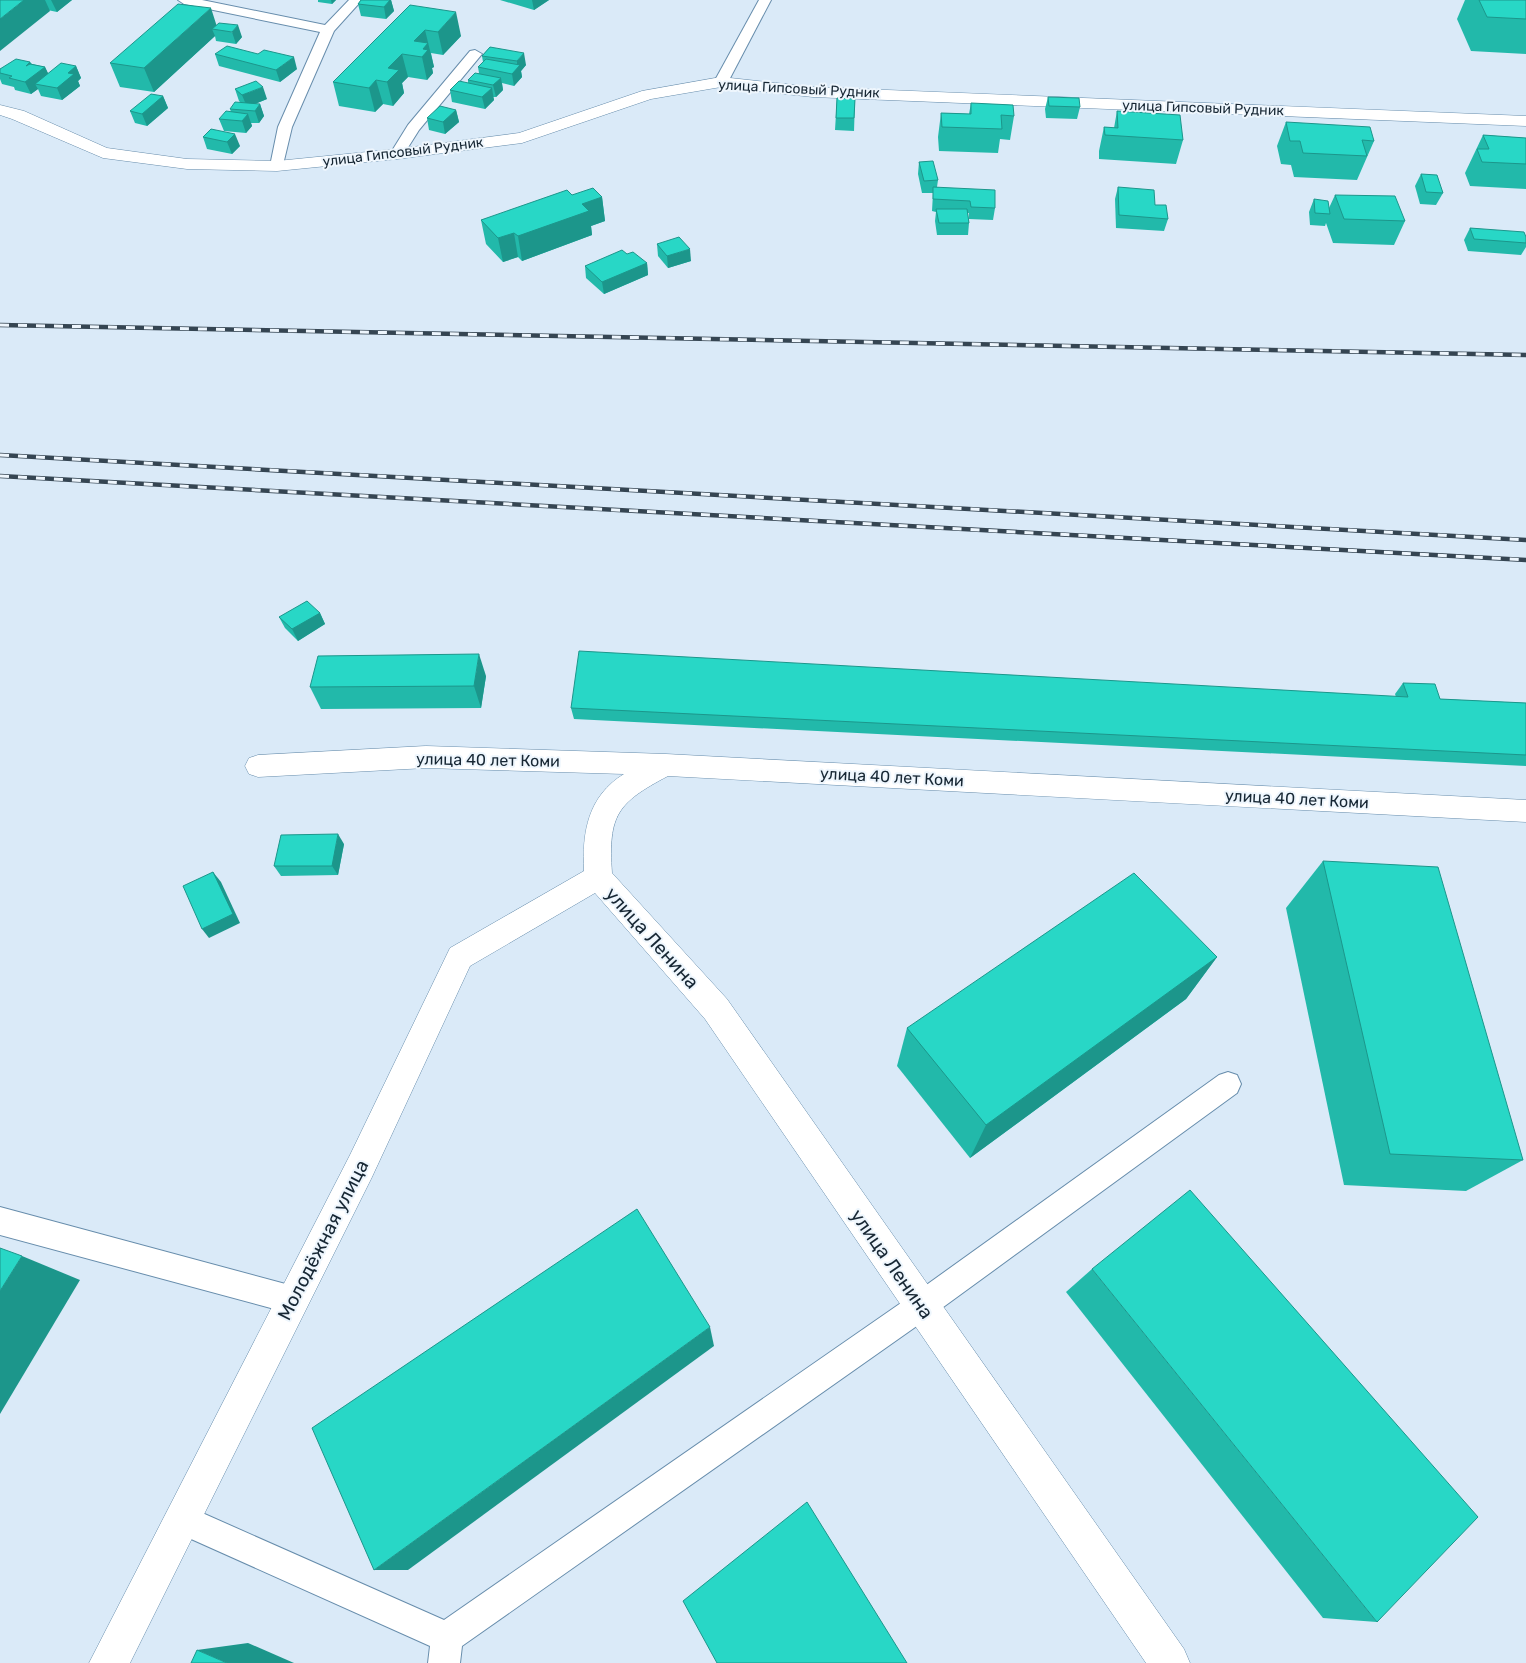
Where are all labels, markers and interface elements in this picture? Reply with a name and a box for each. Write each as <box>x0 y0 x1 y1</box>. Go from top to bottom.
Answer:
street label: улица Гипсовый Рудник <box>718 76 881 102</box>
street label: улица Гипсовый Рудник <box>1122 97 1285 119</box>
street label: улица Гипсовый Рудник <box>322 134 485 170</box>
street label: улица 40 лет Коми <box>416 749 560 771</box>
street label: улица 40 лет Коми <box>820 764 964 790</box>
street label: улица 40 лет Коми <box>1225 786 1369 812</box>
street label: улица Ленина <box>600 883 704 993</box>
street label: Молодёжная улица <box>273 1156 373 1324</box>
street label: улица Ленина <box>846 1205 938 1323</box>

